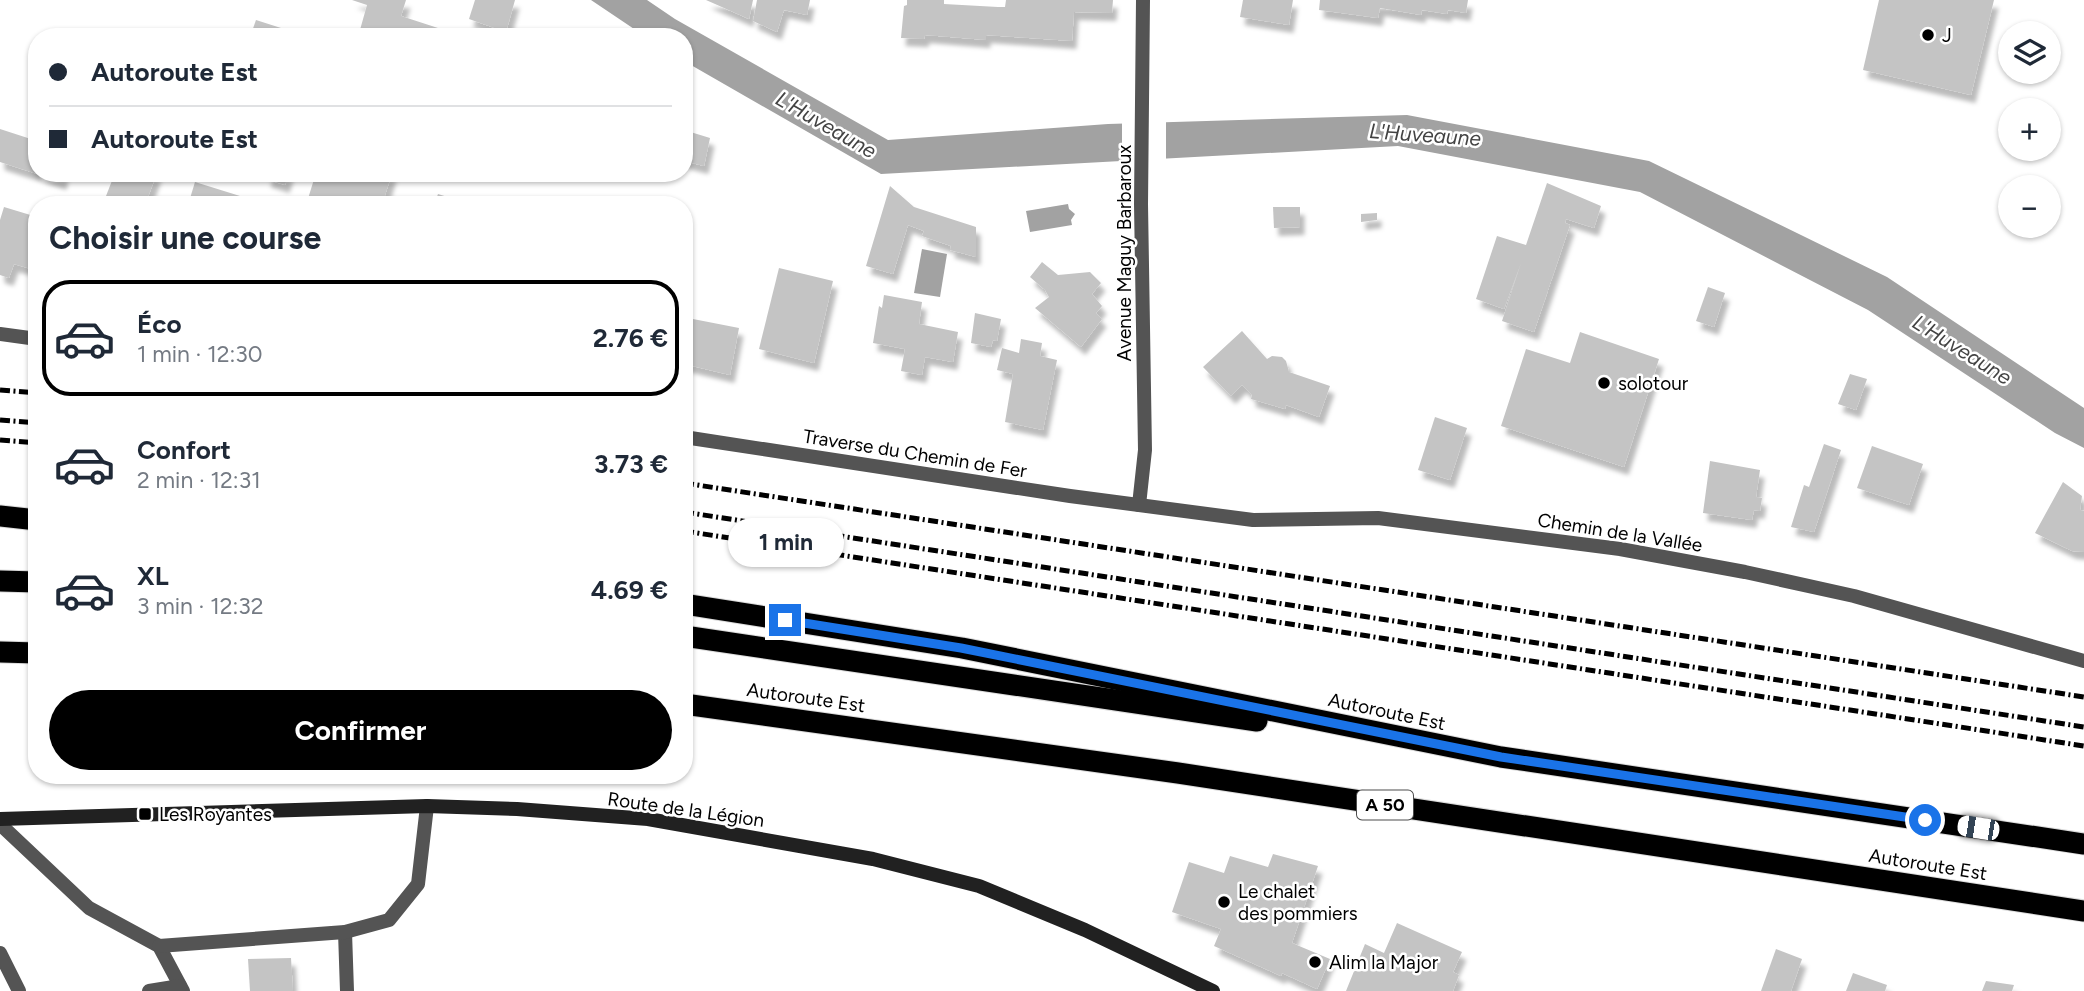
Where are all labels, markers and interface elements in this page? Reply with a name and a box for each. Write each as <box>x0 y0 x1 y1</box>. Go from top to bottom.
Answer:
map controls <box>1998 21 2061 238</box>
button: layers <box>1998 21 2061 84</box>
place label: J <box>1942 24 1952 47</box>
marker: J <box>1920 27 1936 43</box>
text: Autoroute Est <box>91 56 258 88</box>
water label: L'Huveaune <box>771 86 881 164</box>
button: + <box>1998 98 2061 161</box>
water label: L'Huveaune <box>1368 118 1482 151</box>
text: Autoroute Est <box>91 123 258 155</box>
street label: Avenue Maguy Barbaroux <box>1113 145 1136 361</box>
button: − <box>1998 175 2061 238</box>
text: Choisir une course <box>49 219 321 257</box>
icon: car <box>53 307 116 370</box>
text: Éco <box>137 308 182 340</box>
water label: L'Huveaune <box>1908 309 2017 390</box>
text: 2.76 € <box>593 322 668 354</box>
text: 1 min · 12:30 <box>137 340 263 368</box>
place label: solotour <box>1618 372 1689 395</box>
marker: solotour <box>1596 375 1612 391</box>
street label: Traverse du Chemin de Fer <box>801 424 1029 483</box>
icon: car <box>53 433 116 496</box>
text: Confort <box>137 434 231 466</box>
text: 3.73 € <box>594 448 668 480</box>
text: 2 min · 12:31 <box>137 466 261 494</box>
street label: Chemin de la Vallée <box>1536 508 1704 557</box>
callout: 1 min <box>727 518 843 568</box>
text: 1 min <box>759 528 813 556</box>
icon: car <box>53 559 116 622</box>
text: XL <box>137 560 169 592</box>
text: 4.69 € <box>591 574 668 606</box>
text: 3 min · 12:32 <box>137 592 264 620</box>
route end <box>769 604 801 636</box>
street label: Autoroute Est <box>745 678 867 717</box>
street label: Autoroute Est <box>1326 688 1448 735</box>
button: Confirmer <box>49 690 672 770</box>
street label: Route de la Légion <box>606 787 766 832</box>
road number: A 50 <box>1357 790 1413 820</box>
place label: Les Royantes <box>159 803 272 826</box>
route start <box>1909 804 1941 836</box>
marker: Les Royantes <box>137 806 153 822</box>
car <box>1956 814 2001 842</box>
street label: Autoroute Est <box>1867 844 1989 885</box>
place label: Le chalet des pommiers <box>1238 880 1358 925</box>
marker: Le chalet des pommiers <box>1216 894 1232 910</box>
place label: Alim la Major <box>1329 951 1439 974</box>
marker: Alim la Major <box>1307 954 1323 970</box>

